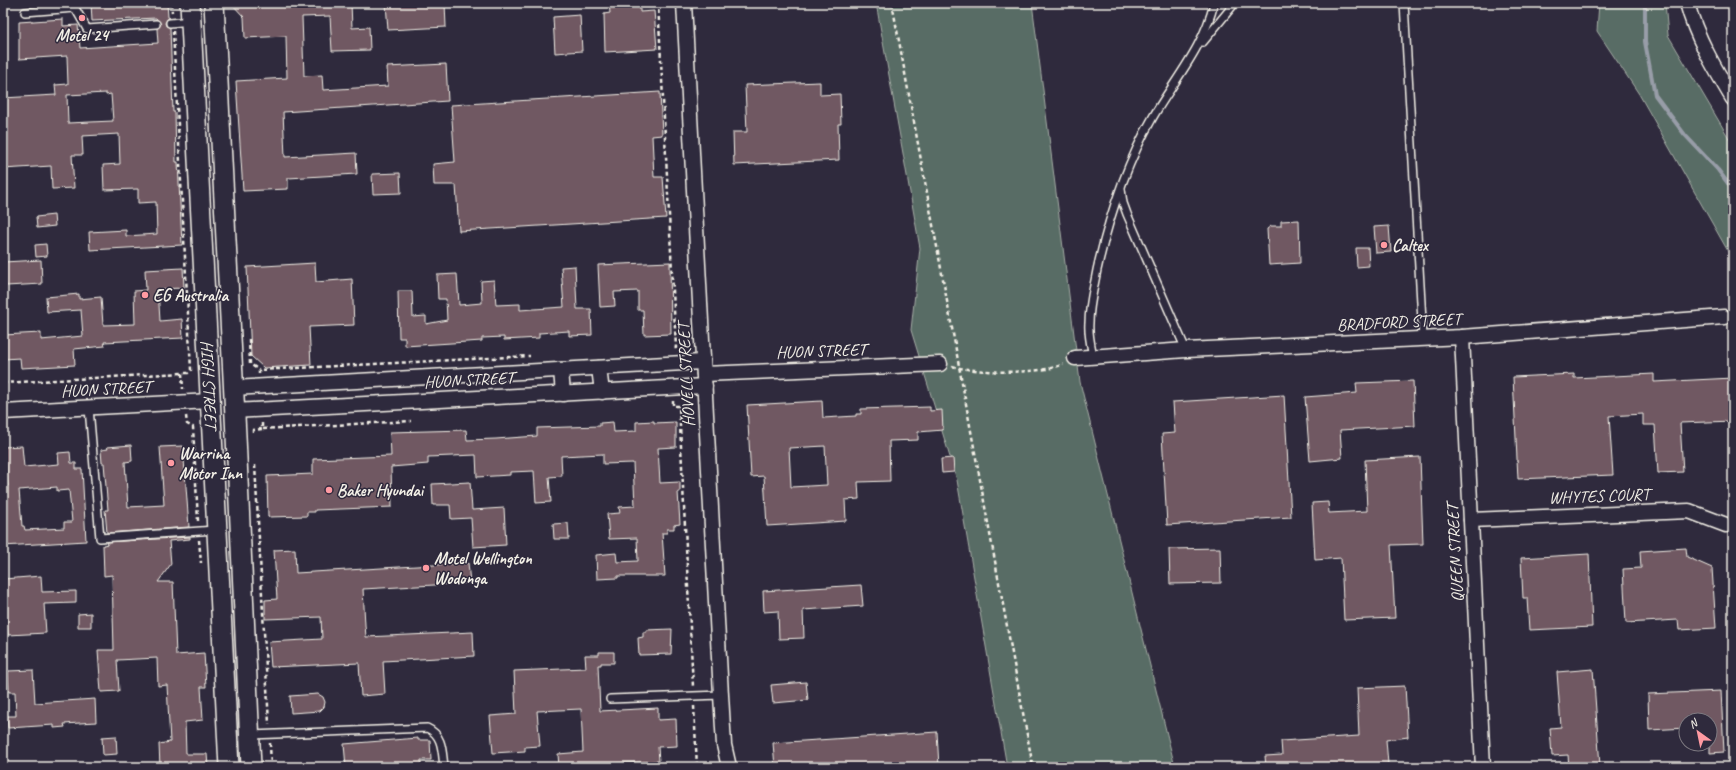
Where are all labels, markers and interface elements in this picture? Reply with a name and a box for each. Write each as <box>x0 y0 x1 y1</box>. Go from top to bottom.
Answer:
marker: Motel 24 <box>77 13 87 23</box>
place label: Motel 24 <box>56 25 110 46</box>
place label: Caltex <box>1392 235 1430 256</box>
marker: Caltex <box>1379 240 1389 250</box>
place label: EG Australia <box>153 285 229 306</box>
marker: EG Australia <box>140 290 150 300</box>
street label: BRADFORD STREET <box>1336 308 1465 336</box>
street label: HOVELL STREET <box>673 319 699 427</box>
street label: HUON STREET <box>776 339 871 363</box>
street label: HIGH STREET <box>197 340 222 432</box>
street label: HUON STREET <box>423 367 519 393</box>
street label: HUON STREET <box>60 376 156 402</box>
place label: Warrina Motor Inn <box>179 443 243 484</box>
marker: Warrina Motor Inn <box>166 458 176 468</box>
place label: Baker Hyundai <box>337 480 426 501</box>
street label: WHYTES COURT <box>1548 484 1654 508</box>
marker: Baker Hyundai <box>324 485 334 495</box>
street label: QUEEN STREET <box>1442 499 1468 603</box>
place label: Motel Wellington Wodonga <box>434 548 533 589</box>
marker: Motel Wellington Wodonga <box>421 563 431 573</box>
north arrow <box>1678 712 1718 752</box>
text: N <box>1686 715 1701 731</box>

